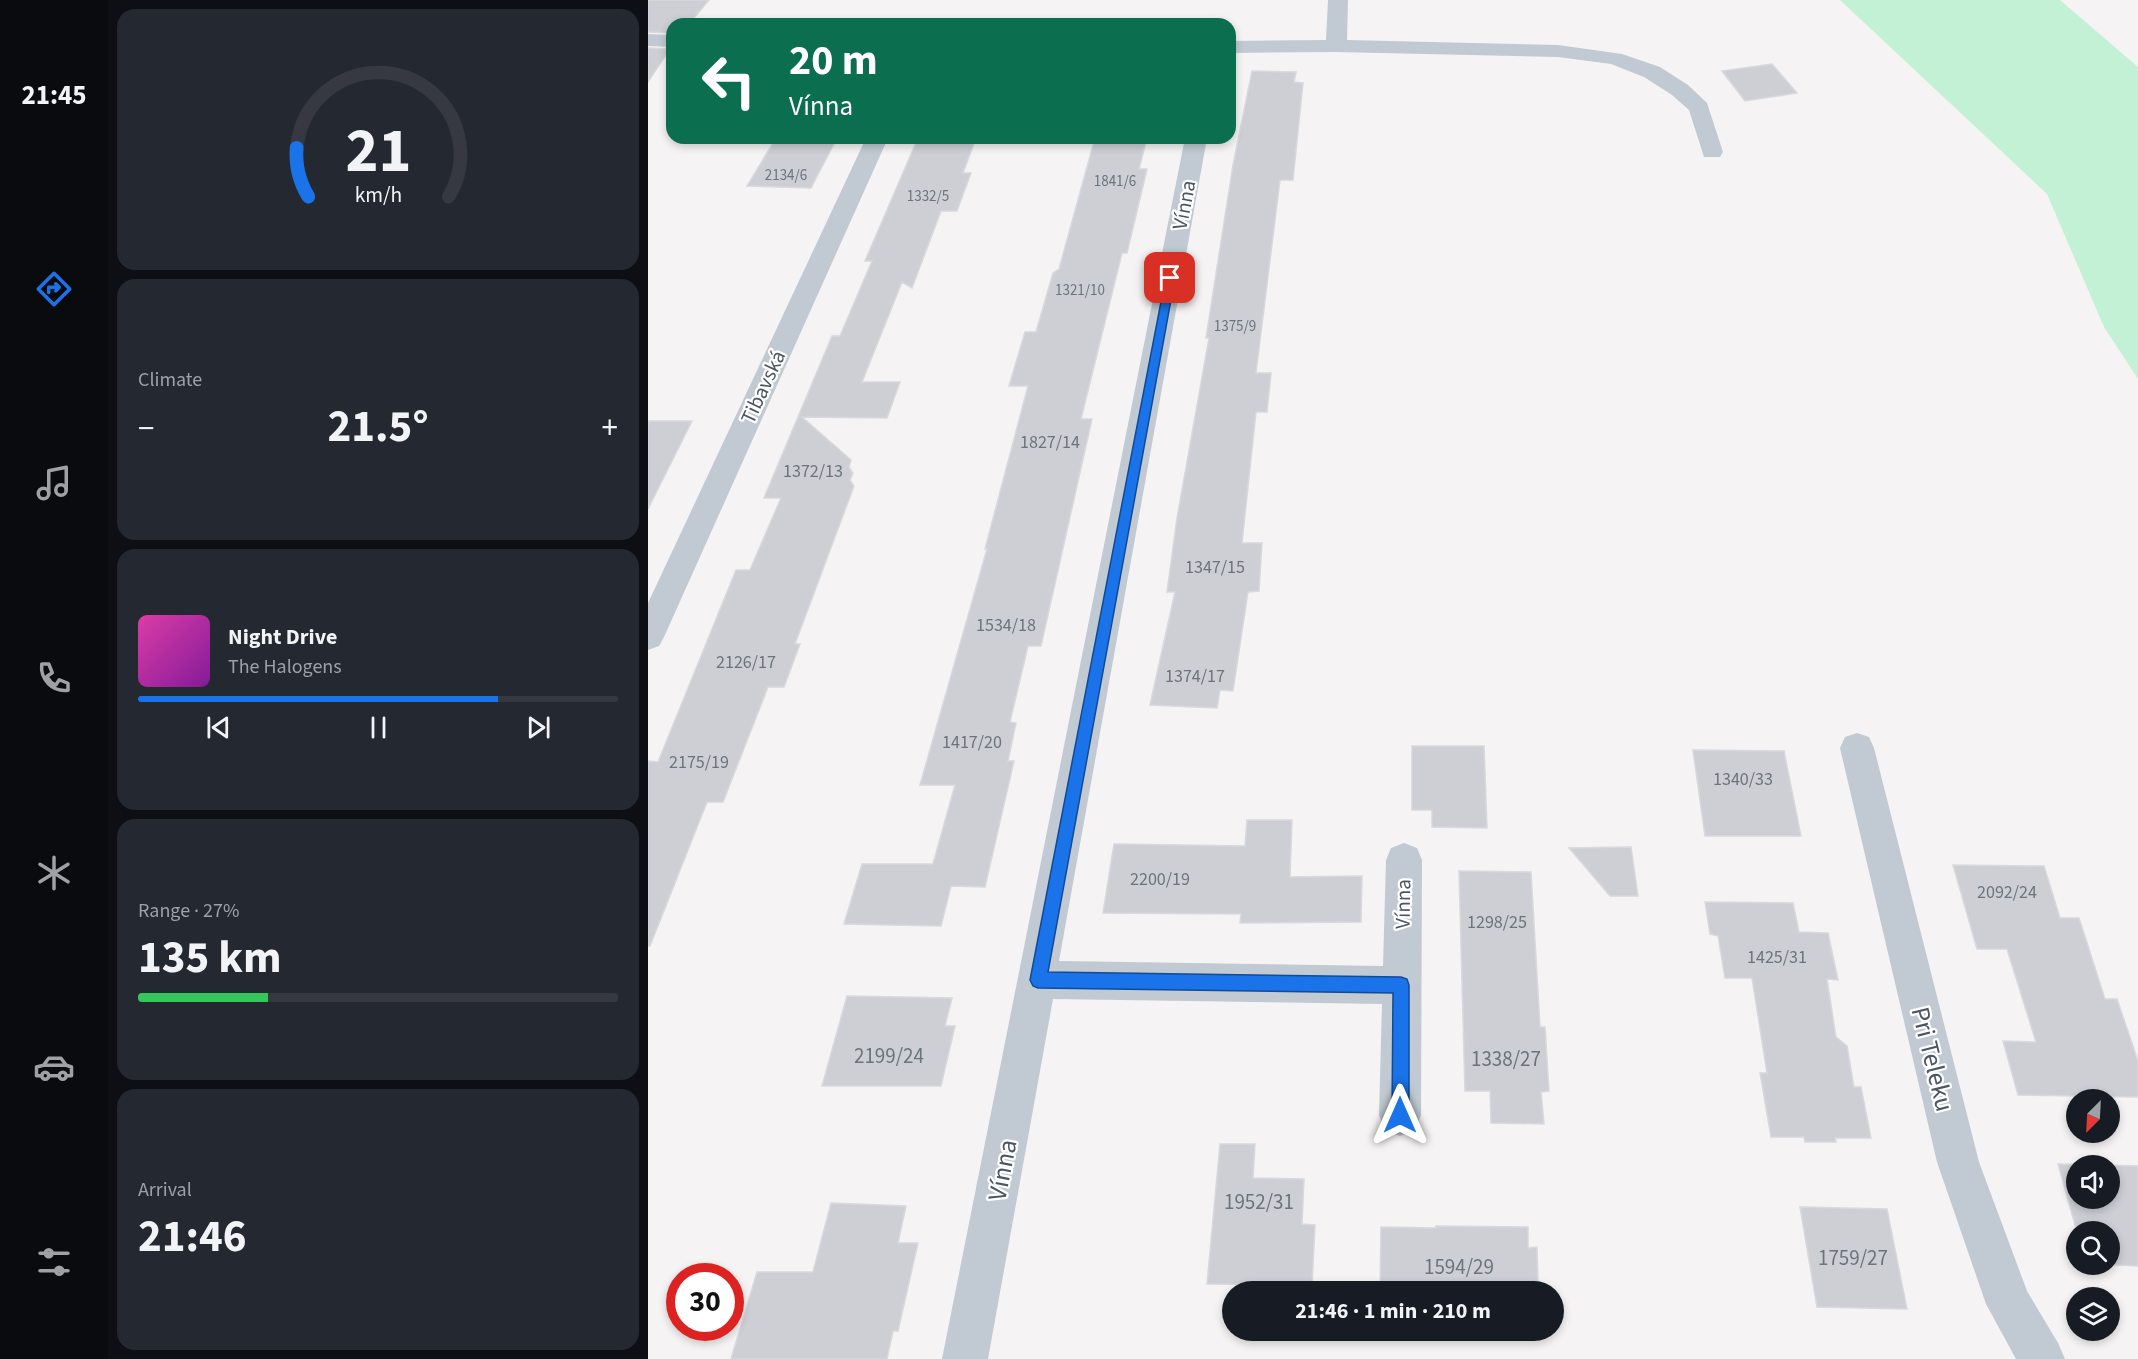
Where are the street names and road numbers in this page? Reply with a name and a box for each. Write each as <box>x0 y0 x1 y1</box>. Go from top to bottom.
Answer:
street label: Vínna <box>1165 178 1203 232</box>
street label: Tibavská <box>733 345 793 429</box>
street label: Vínna <box>1388 879 1418 929</box>
street label: Pri Teleku <box>1902 1003 1963 1115</box>
street label: Vínna <box>978 1136 1027 1204</box>

